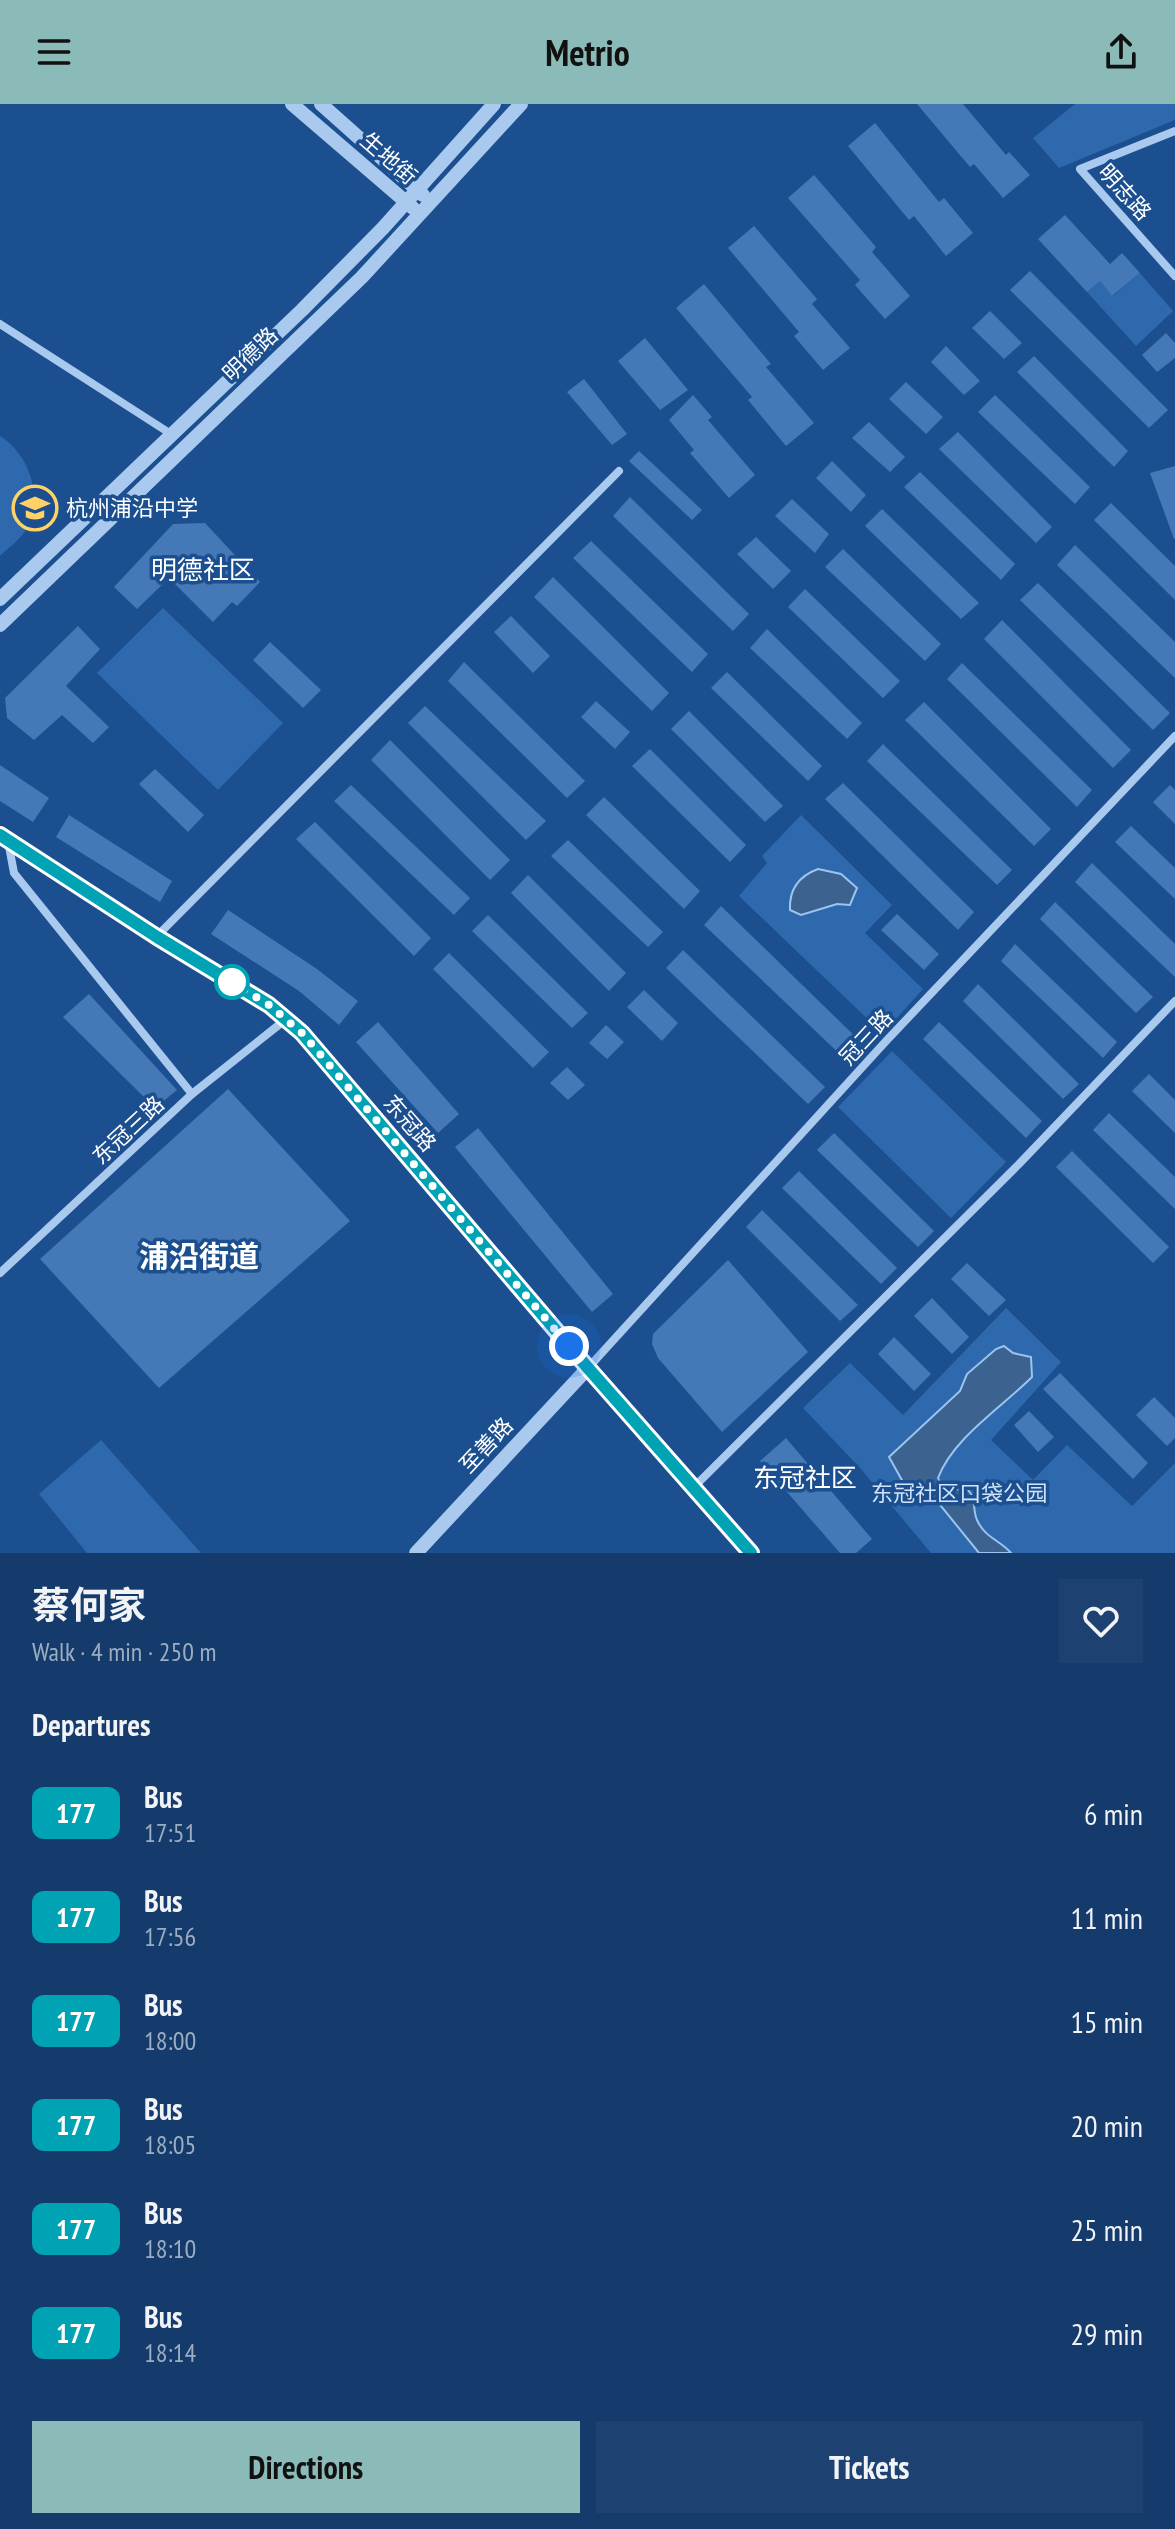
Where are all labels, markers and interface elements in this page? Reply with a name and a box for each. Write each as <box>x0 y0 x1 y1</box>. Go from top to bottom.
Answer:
text: Metrio <box>545 29 630 76</box>
icon: menu <box>32 30 76 74</box>
icon: share <box>1099 30 1143 74</box>
street label: 生地街 <box>355 126 423 190</box>
street label: 明志路 <box>1093 158 1157 226</box>
street label: 明德路 <box>217 321 283 387</box>
school or university icon: 杭州浦沿中学 <box>11 484 59 532</box>
place label: 杭州浦沿中学 <box>66 494 198 522</box>
district label: 明德社区 <box>151 553 255 586</box>
unlabelled marker <box>215 965 249 999</box>
street label: 冠三路 <box>833 1003 899 1071</box>
street label: 东冠路 <box>378 1089 442 1157</box>
street label: 东冠三路 <box>86 1090 170 1170</box>
district label: 浦沿街道 <box>139 1236 259 1275</box>
your location <box>549 1326 589 1366</box>
street label: 至善路 <box>453 1411 519 1479</box>
district label: 东冠社区 <box>753 1461 857 1494</box>
park label: 东冠社区口袋公园 <box>871 1479 1047 1507</box>
button: heart <box>1059 1579 1143 1663</box>
text: 蔡何家 <box>32 1580 146 1629</box>
text: Walk · 4 min · 250 m <box>32 1635 216 1668</box>
text: Departures <box>32 1705 150 1744</box>
text: Bus <box>144 1777 183 1816</box>
text: 177 <box>56 1794 96 1831</box>
text: 6 min <box>1084 1794 1143 1833</box>
text: 17:51 <box>144 1816 196 1849</box>
text: Bus <box>144 1881 183 1920</box>
text: 177 <box>56 1898 96 1935</box>
text: 11 min <box>1070 1898 1143 1937</box>
text: 17:56 <box>144 1920 196 1953</box>
text: Bus <box>144 1985 183 2024</box>
text: 177 <box>56 2002 96 2039</box>
text: 15 min <box>1070 2002 1143 2041</box>
text: 18:00 <box>144 2024 196 2057</box>
text: Bus <box>144 2089 183 2128</box>
text: 177 <box>56 2106 96 2143</box>
text: 20 min <box>1070 2106 1143 2145</box>
text: 18:05 <box>144 2128 196 2161</box>
text: Bus <box>144 2193 183 2232</box>
text: 177 <box>56 2210 96 2247</box>
text: 25 min <box>1070 2210 1143 2249</box>
text: 18:10 <box>144 2232 196 2265</box>
text: Bus <box>144 2297 183 2336</box>
text: 177 <box>56 2314 96 2351</box>
text: 29 min <box>1070 2314 1143 2353</box>
text: 18:14 <box>144 2336 196 2369</box>
button: Directions <box>32 2421 580 2513</box>
button: Tickets <box>596 2421 1143 2513</box>

